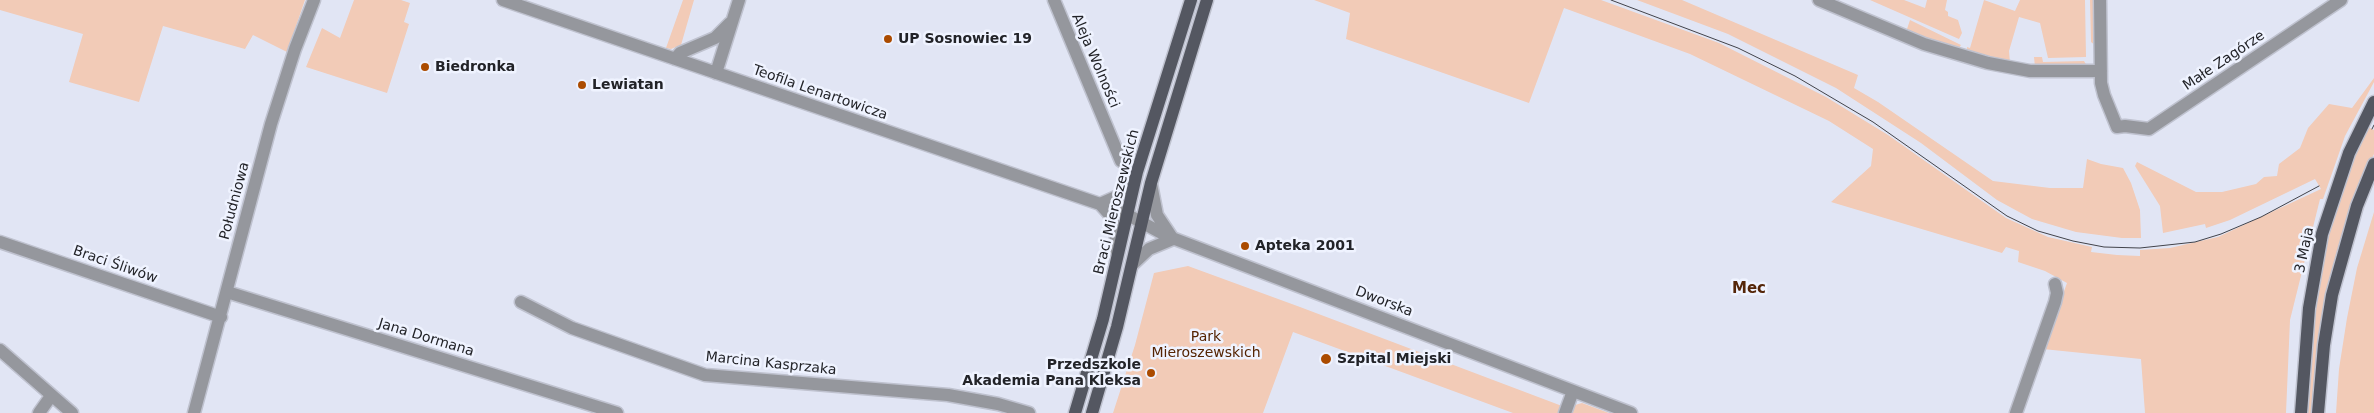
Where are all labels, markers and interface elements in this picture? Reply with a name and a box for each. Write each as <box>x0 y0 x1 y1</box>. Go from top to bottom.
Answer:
street label: Aleja Wolności <box>1068 11 1122 111</box>
street label: Małe Zagórze <box>2180 27 2268 95</box>
place label: UP Sosnowiec 19 <box>898 31 1032 47</box>
marker: UP Sosnowiec 19 <box>882 33 894 45</box>
place label: Biedronka <box>435 59 515 75</box>
marker: Biedronka <box>419 61 431 73</box>
street label: Teofila Lenartowicza <box>750 62 890 124</box>
place label: Lewiatan <box>592 77 664 93</box>
marker: Lewiatan <box>576 79 588 91</box>
street label: Braci Mieroszewskich <box>1091 128 1143 276</box>
street label: Południowa <box>217 160 253 242</box>
street label: 3 Maja <box>2292 226 2318 274</box>
place label: Apteka 2001 <box>1255 238 1355 254</box>
marker: Apteka 2001 <box>1239 240 1251 252</box>
street label: Braci Śliwów <box>71 243 159 287</box>
district label: Mec <box>1732 280 1766 298</box>
street label: Dworska <box>1353 283 1415 321</box>
street label: Jana Dormana <box>376 315 476 361</box>
park label: Park Mieroszewskich <box>1151 329 1261 362</box>
street label: Marcina Kasprzaka <box>705 349 837 379</box>
place label: Szpital Miejski <box>1337 351 1451 367</box>
marker: Szpital Miejski <box>1319 352 1333 366</box>
place label: Przedszkole Akademia Pana Kleksa <box>962 357 1141 390</box>
marker: Przedszkole Akademia Pana Kleksa <box>1145 367 1157 379</box>

